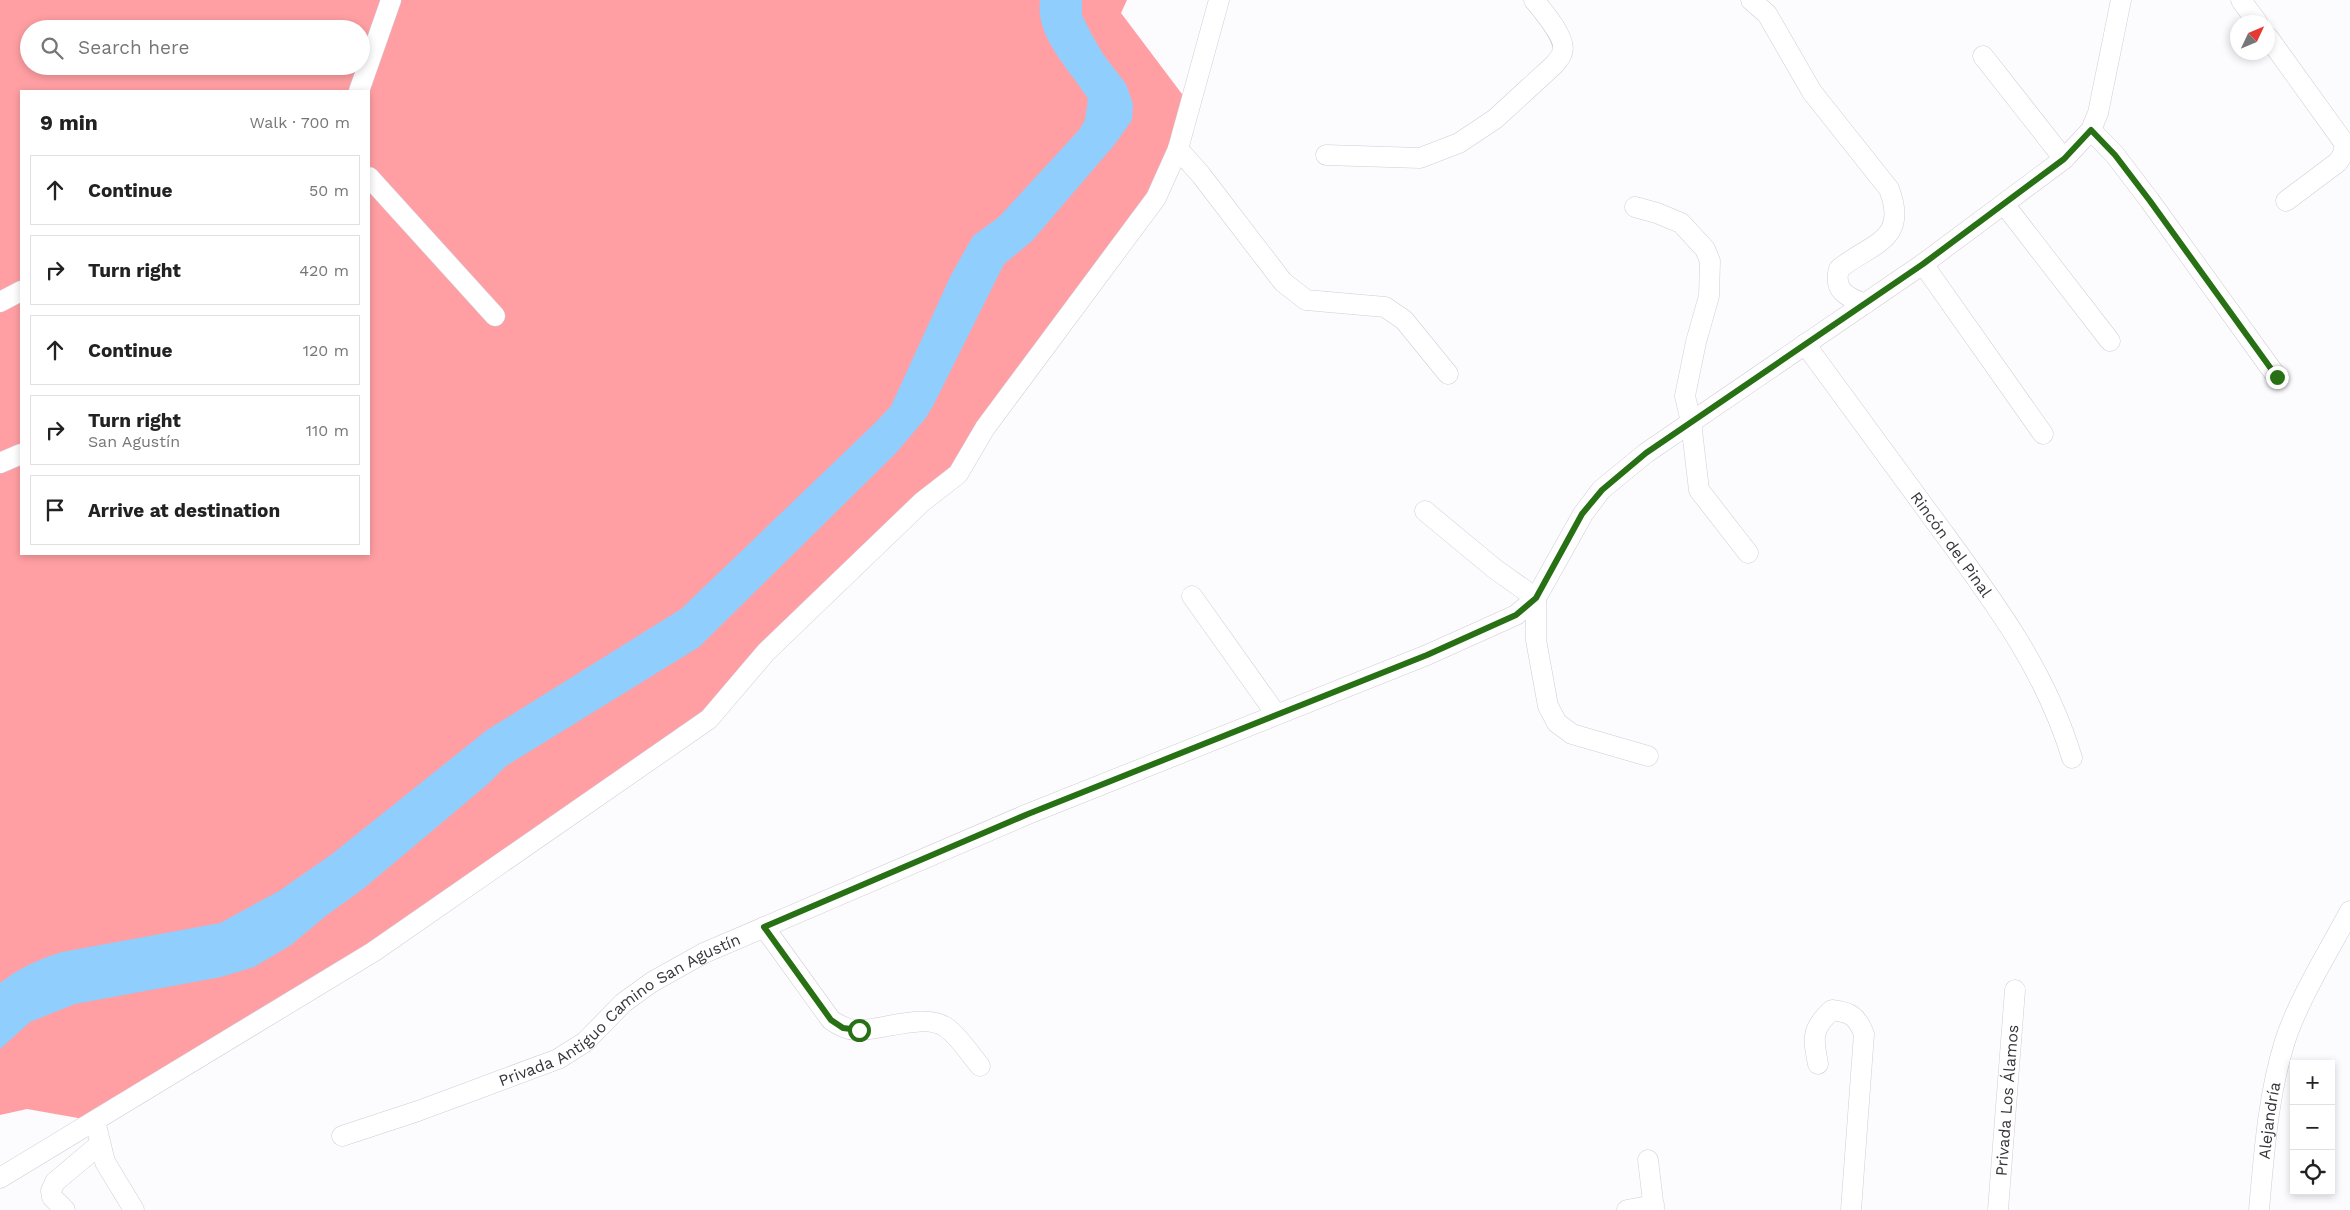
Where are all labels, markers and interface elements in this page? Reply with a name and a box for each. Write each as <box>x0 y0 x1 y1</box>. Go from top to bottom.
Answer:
north arrow <box>2230 15 2275 60</box>
search box <box>20 20 370 75</box>
icon: search <box>38 34 66 62</box>
text: Search here <box>78 36 189 59</box>
text: 9 min <box>40 110 98 135</box>
text: Walk · 700 m <box>249 113 350 132</box>
icon: ahead <box>41 176 69 204</box>
text: Continue <box>88 179 172 202</box>
text: 50 m <box>309 181 349 200</box>
icon: right <box>41 256 69 284</box>
text: Turn right <box>88 259 181 282</box>
text: 420 m <box>299 261 349 280</box>
icon: ahead <box>41 336 69 364</box>
text: Continue <box>88 339 172 362</box>
text: 120 m <box>303 341 349 360</box>
route end <box>2266 366 2289 389</box>
text: Turn right <box>88 409 181 432</box>
icon: right <box>41 416 69 444</box>
text: 110 m <box>306 421 349 440</box>
text: San Agustín <box>88 432 180 451</box>
street label: Rincón del Pinal <box>1906 488 1996 601</box>
icon: arrive <box>41 496 69 524</box>
text: Arrive at destination <box>88 499 280 522</box>
street label: Privada Antiguo Camino San Agustín <box>496 930 743 1090</box>
route start <box>848 1019 871 1042</box>
street label: Privada Los Álamos <box>1992 1024 2022 1177</box>
map controls <box>2290 1060 2335 1195</box>
button: + <box>2290 1060 2335 1105</box>
street label: Alejandría <box>2255 1080 2284 1160</box>
button: − <box>2290 1105 2335 1150</box>
button: locate <box>2290 1150 2335 1195</box>

